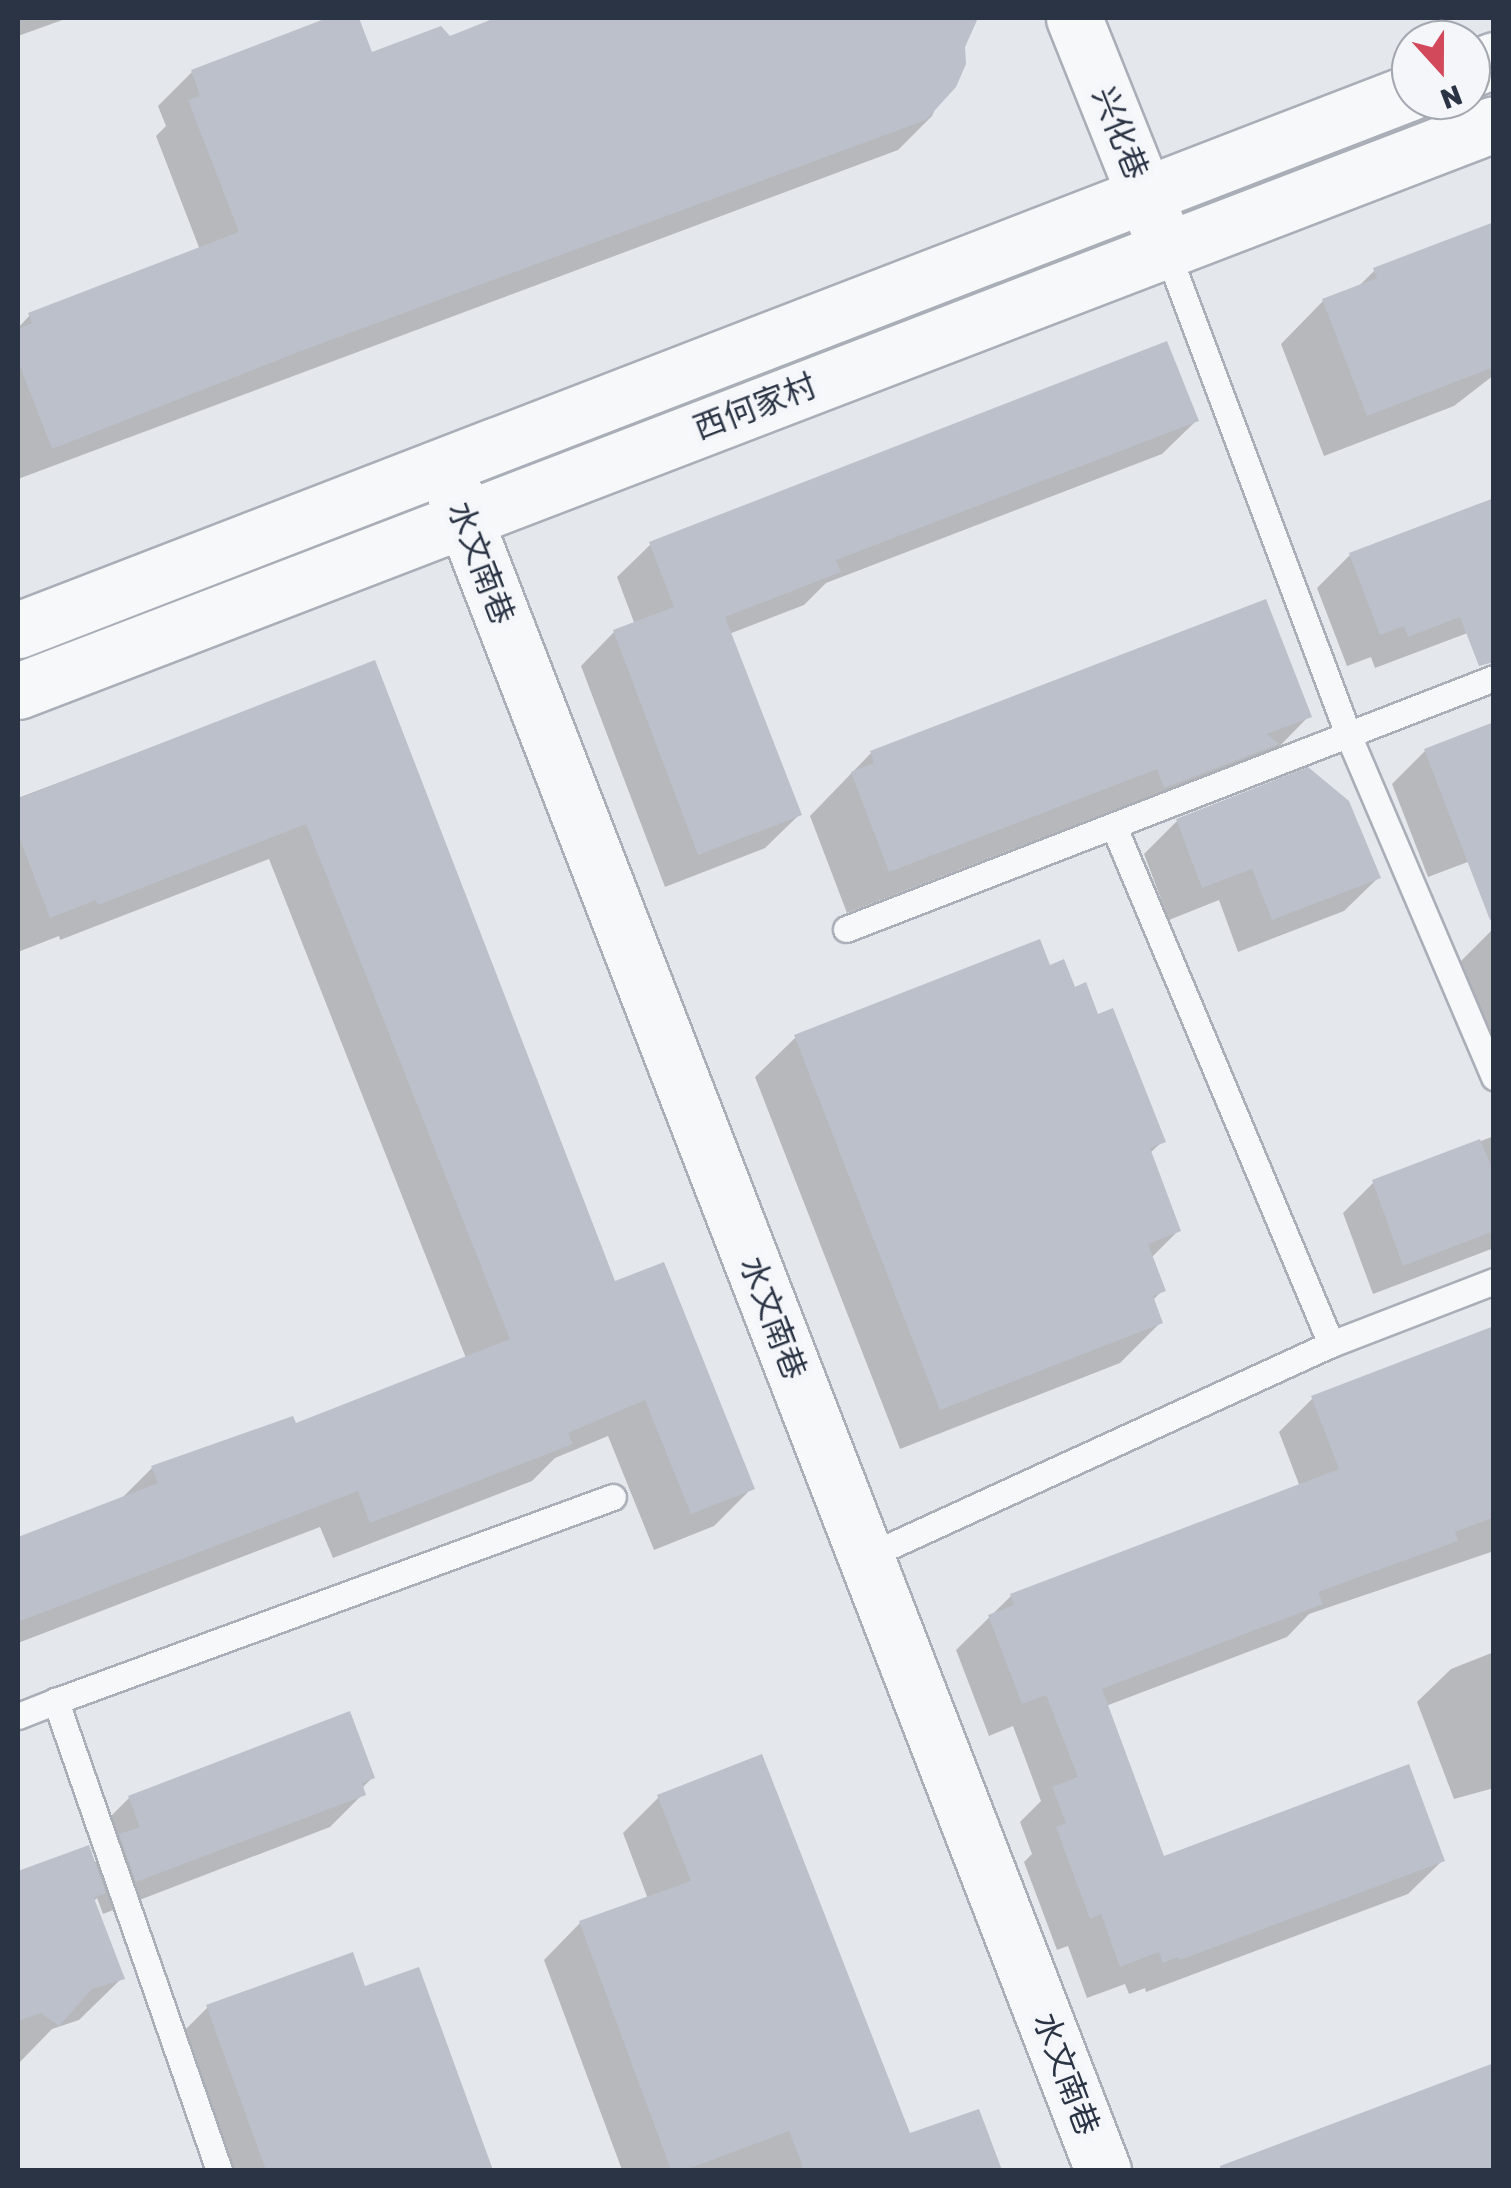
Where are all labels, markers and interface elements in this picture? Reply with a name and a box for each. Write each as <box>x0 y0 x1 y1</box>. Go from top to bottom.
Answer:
north arrow <box>1391 20 1491 120</box>
text: N <box>1436 78 1467 116</box>
street label: 兴化巷 <box>1084 81 1156 185</box>
street label: 西何家村 <box>688 366 822 448</box>
street label: 水文南巷 <box>440 496 522 630</box>
street label: 水文南巷 <box>732 1251 814 1385</box>
street label: 水文南巷 <box>1025 2007 1107 2141</box>

